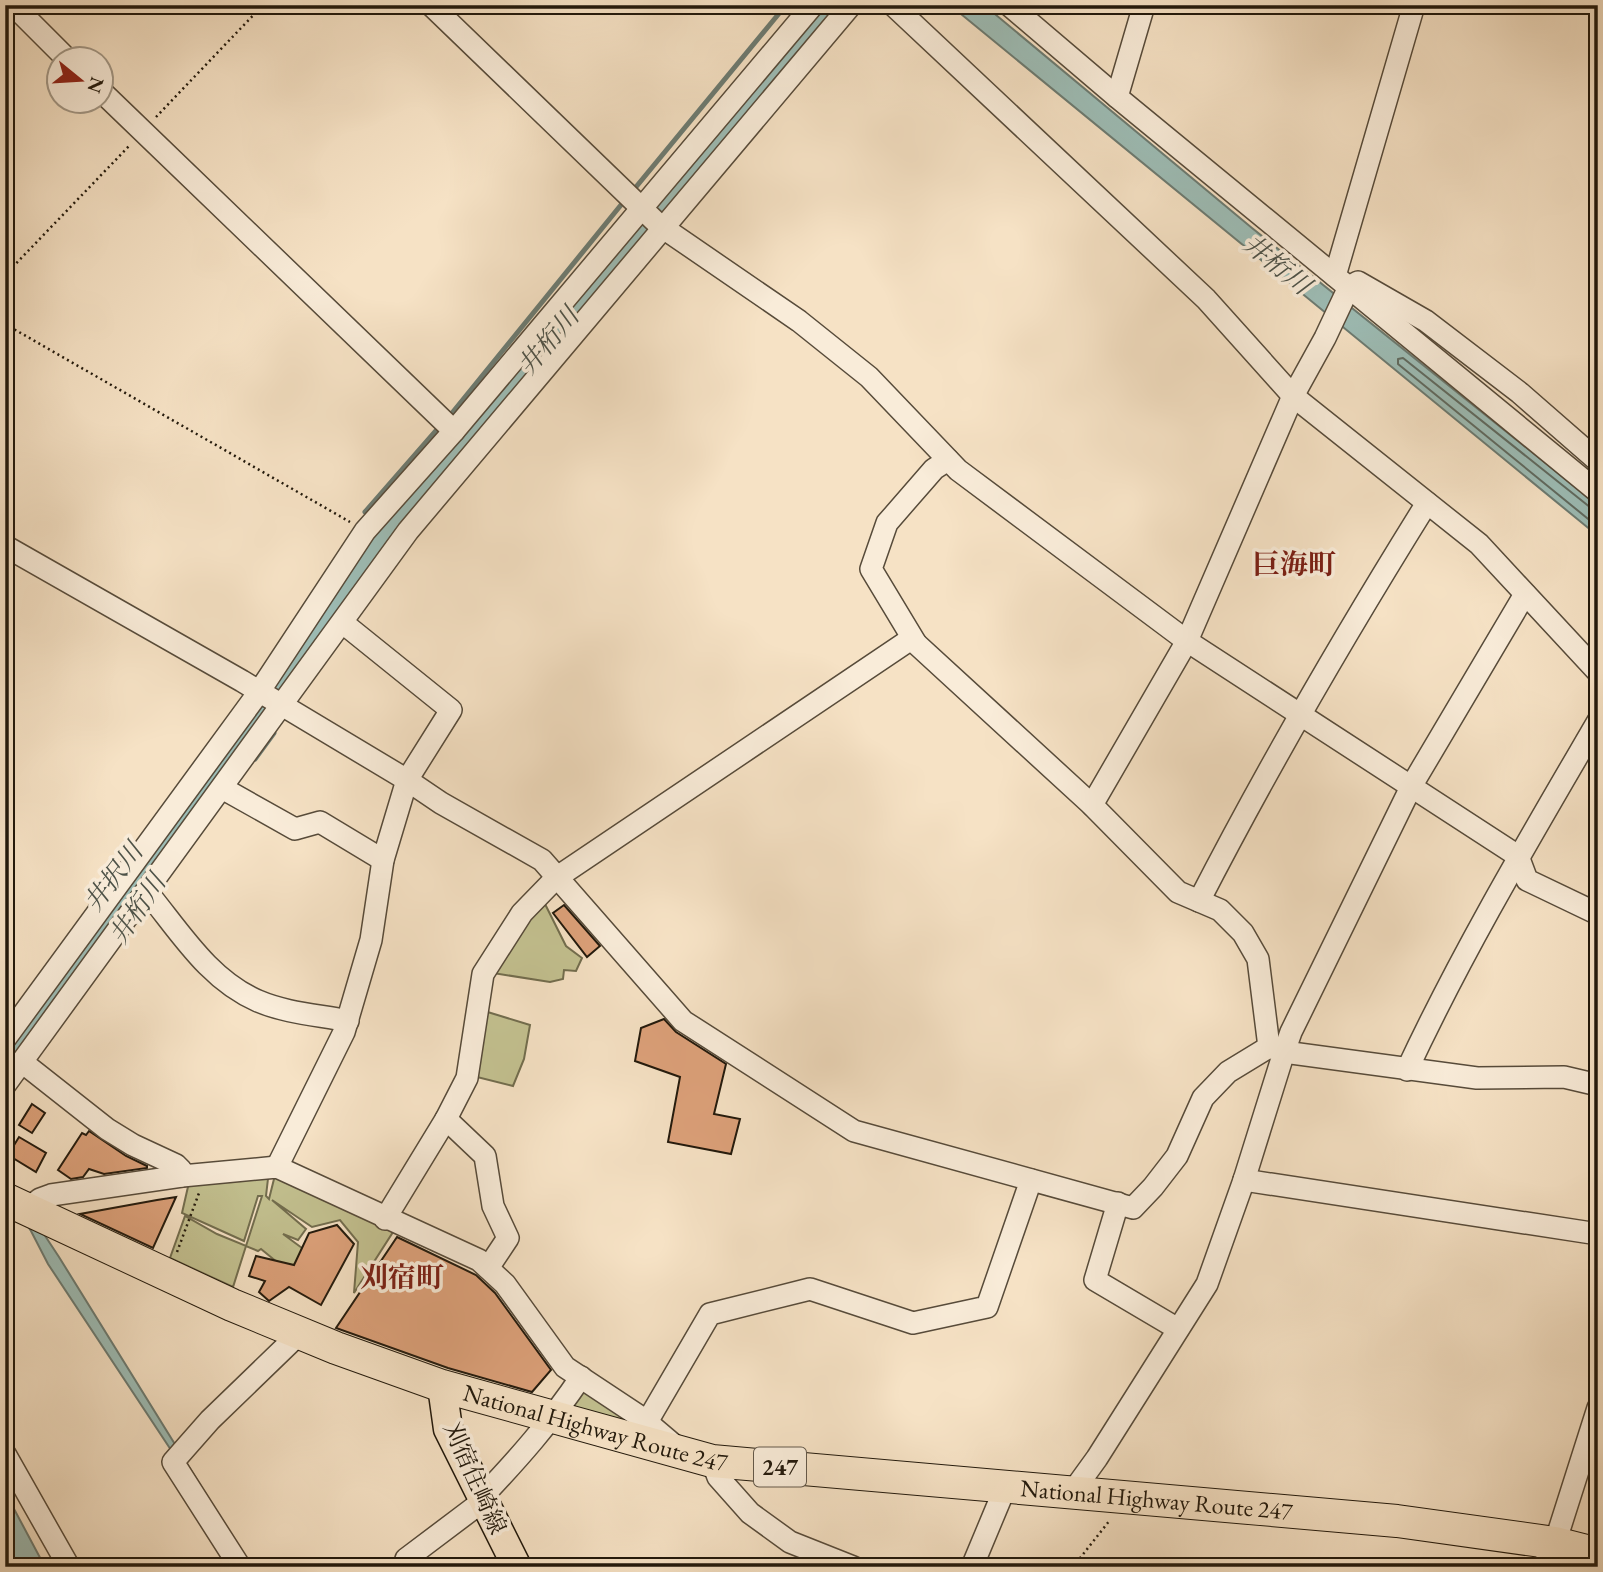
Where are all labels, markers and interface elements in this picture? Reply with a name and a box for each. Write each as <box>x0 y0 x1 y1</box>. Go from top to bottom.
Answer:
north arrow <box>46 46 116 116</box>
text: N <box>81 74 110 97</box>
water label: 井桁川 <box>1236 226 1320 304</box>
water label: 井桁川 <box>510 298 588 382</box>
district label: 巨海町 <box>1252 546 1336 582</box>
water label: 井択川 <box>76 833 152 918</box>
water label: 井桁川 <box>101 865 175 951</box>
district label: 刈宿町 <box>360 1259 444 1295</box>
street label: National Highway Route 247 <box>460 1377 729 1477</box>
street label: 刈宿住崎線 <box>437 1417 514 1539</box>
road number: 247 <box>754 1448 806 1486</box>
street label: National Highway Route 247 <box>1019 1472 1294 1527</box>

